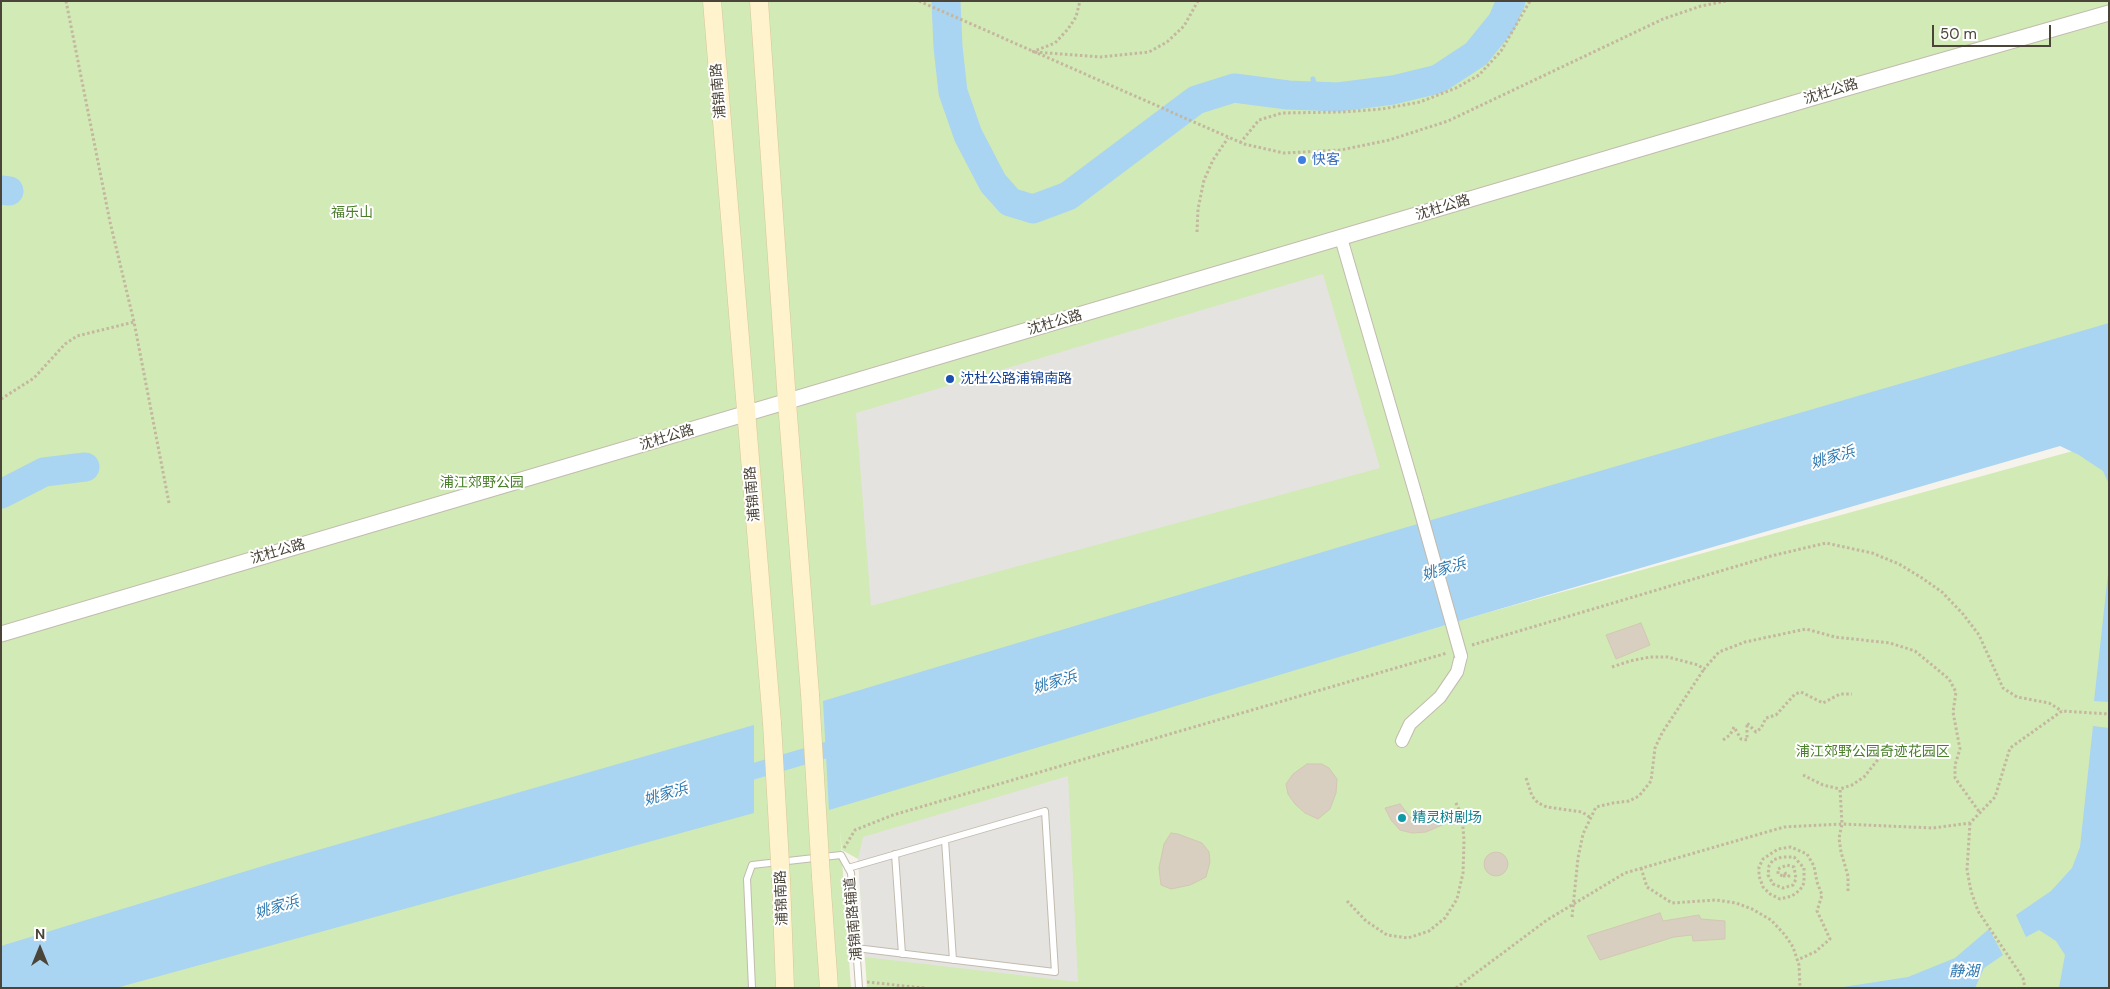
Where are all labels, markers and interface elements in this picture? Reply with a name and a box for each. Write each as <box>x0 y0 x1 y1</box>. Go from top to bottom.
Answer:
scale bar <box>1935 15 2054 47</box>
text: 50 m <box>1940 24 1977 44</box>
street label: 浦锦南路 <box>708 62 730 120</box>
street label: 沈杜公路 <box>1802 76 1860 108</box>
place label: 快客 <box>1312 152 1340 168</box>
marker: 快客 <box>1296 154 1308 166</box>
street label: 沈杜公路 <box>1414 192 1472 224</box>
park label: 福乐山 <box>331 205 373 221</box>
street label: 沈杜公路 <box>1026 307 1084 339</box>
place label: 沈杜公路浦锦南路 <box>960 371 1072 387</box>
marker: 沈杜公路浦锦南路 <box>944 373 956 385</box>
street label: 沈杜公路 <box>638 422 696 454</box>
water label: 姚家浜 <box>1809 443 1857 473</box>
street label: 浦锦南路 <box>742 465 764 523</box>
park label: 浦江郊野公园 <box>440 475 524 491</box>
street label: 沈杜公路 <box>249 536 307 568</box>
water label: 姚家浜 <box>1420 555 1468 585</box>
water label: 姚家浜 <box>1031 668 1079 698</box>
park label: 浦江郊野公园奇迹花园区 <box>1796 744 1950 760</box>
water label: 姚家浜 <box>642 780 690 810</box>
place label: 精灵树剧场 <box>1412 810 1482 826</box>
marker: 精灵树剧场 <box>1396 812 1408 824</box>
street label: 浦锦南路 <box>773 870 791 926</box>
street label: 浦锦南路辅道 <box>842 876 866 962</box>
water label: 姚家浜 <box>253 893 301 923</box>
north arrow <box>15 924 65 974</box>
text: N <box>35 925 45 943</box>
water label: 静湖 <box>1949 963 1979 981</box>

